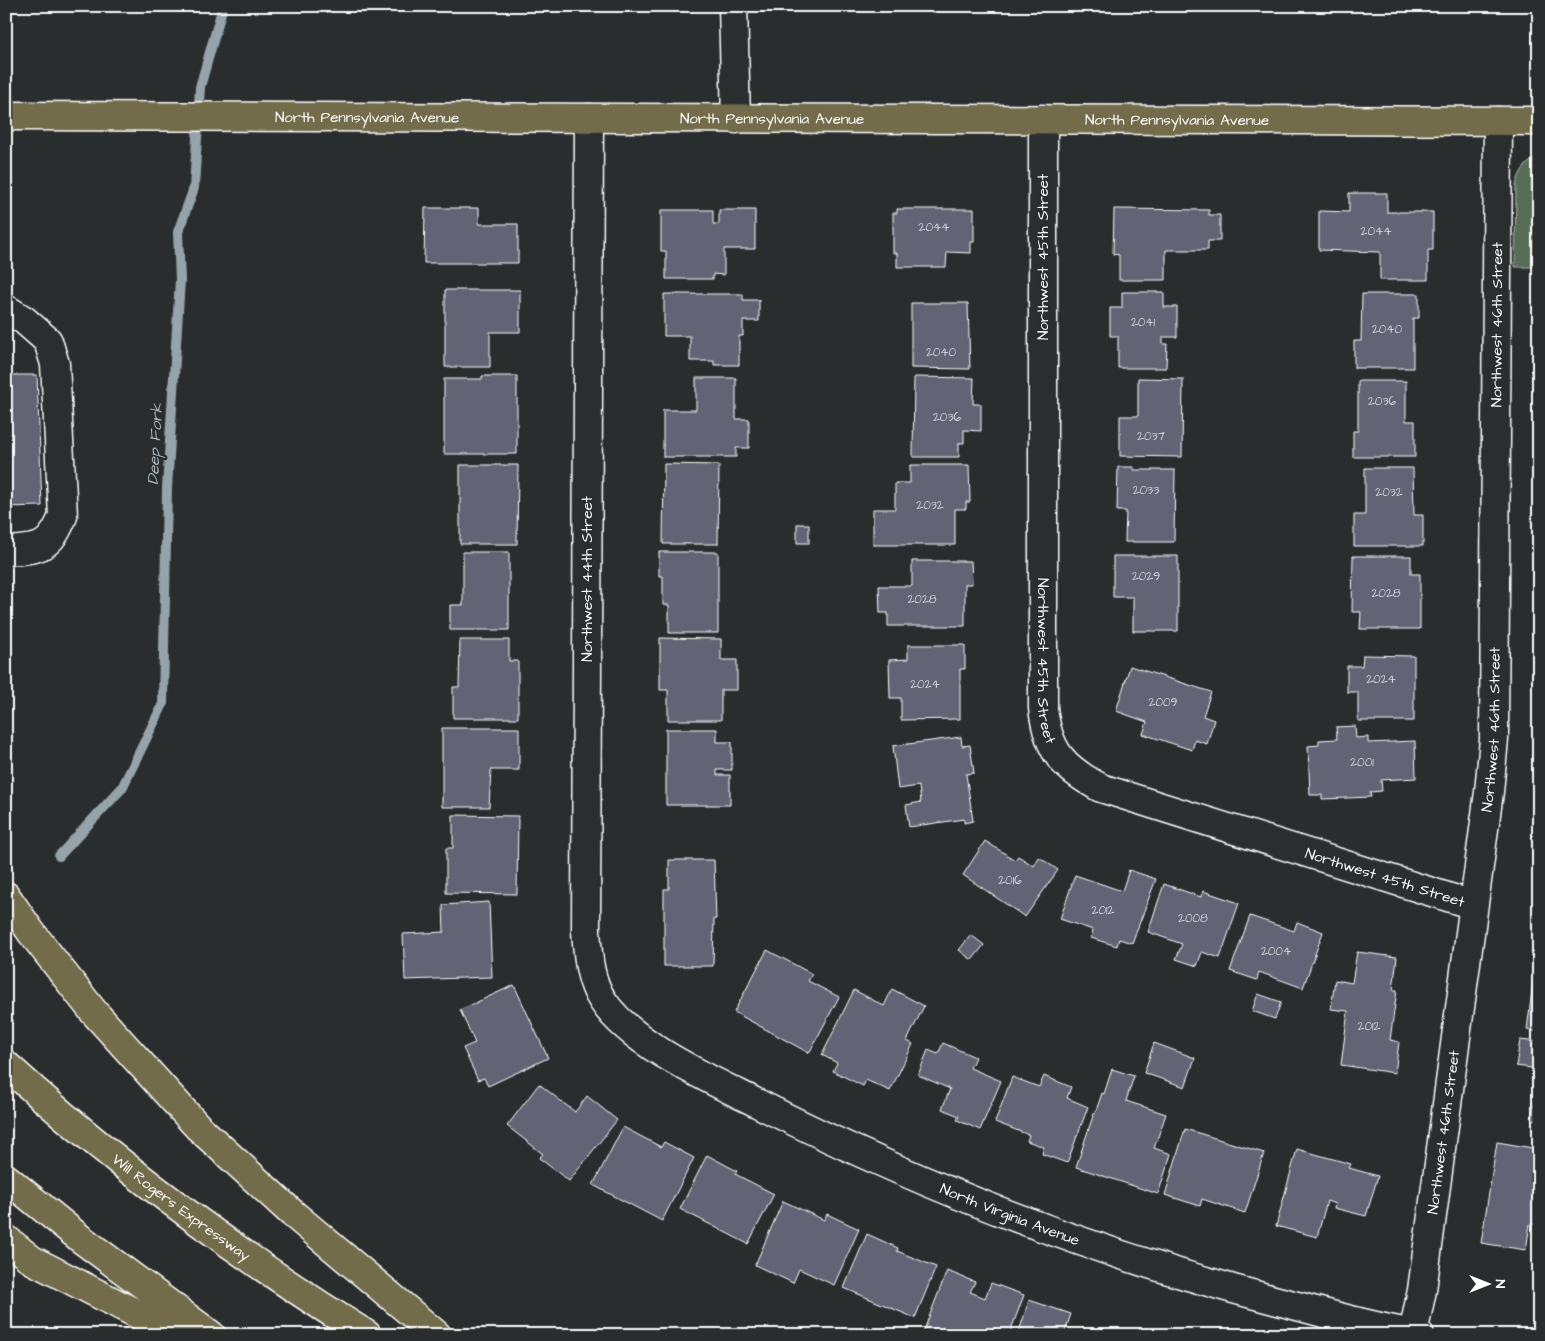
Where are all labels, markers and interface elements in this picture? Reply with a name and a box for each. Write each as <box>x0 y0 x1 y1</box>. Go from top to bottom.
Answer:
street label: North Pennsylvania Avenue <box>275 106 459 129</box>
street label: North Pennsylvania Avenue <box>680 108 864 130</box>
street label: North Pennsylvania Avenue <box>1085 109 1269 131</box>
street label: Northwest 45th Street <box>1033 174 1054 340</box>
house number: 2044 <box>919 219 949 236</box>
house number: 2044 <box>1361 223 1391 240</box>
street label: Northwest 46th Street <box>1486 242 1508 407</box>
house number: 2041 <box>1131 314 1156 331</box>
house number: 2040 <box>1372 321 1403 338</box>
house number: 2040 <box>926 344 957 361</box>
house number: 2036 <box>1368 393 1397 410</box>
water label: Deep Fork <box>142 401 168 485</box>
house number: 2036 <box>933 409 962 426</box>
house number: 2037 <box>1137 428 1166 445</box>
house number: 2033 <box>1133 482 1159 499</box>
house number: 2032 <box>1375 484 1403 501</box>
street label: Northwest 44th Street <box>577 496 598 662</box>
house number: 2032 <box>916 497 944 514</box>
house number: 2029 <box>1132 568 1160 585</box>
street label: Northwest 45th Street <box>1033 578 1061 747</box>
house number: 2028 <box>1371 585 1401 602</box>
house number: 2028 <box>907 591 937 608</box>
street label: Northwest 46th Street <box>1476 647 1505 813</box>
house number: 2024 <box>1366 671 1396 688</box>
house number: 2024 <box>910 676 940 693</box>
house number: 2009 <box>1149 694 1178 711</box>
house number: 2001 <box>1350 754 1374 771</box>
street label: Northwest 45th Street <box>1303 842 1467 912</box>
house number: 2016 <box>998 872 1022 889</box>
house number: 2012 <box>1092 902 1115 919</box>
house number: 2008 <box>1178 910 1208 927</box>
house number: 2004 <box>1261 943 1291 960</box>
house number: 2012 <box>1358 1018 1381 1035</box>
street label: Northwest 46th Street <box>1422 1049 1465 1216</box>
street label: Will Rogers Expressway <box>108 1149 255 1267</box>
street label: North Virginia Avenue <box>937 1178 1083 1251</box>
north arrow <box>1462 1258 1512 1308</box>
text: N <box>1490 1280 1510 1289</box>

